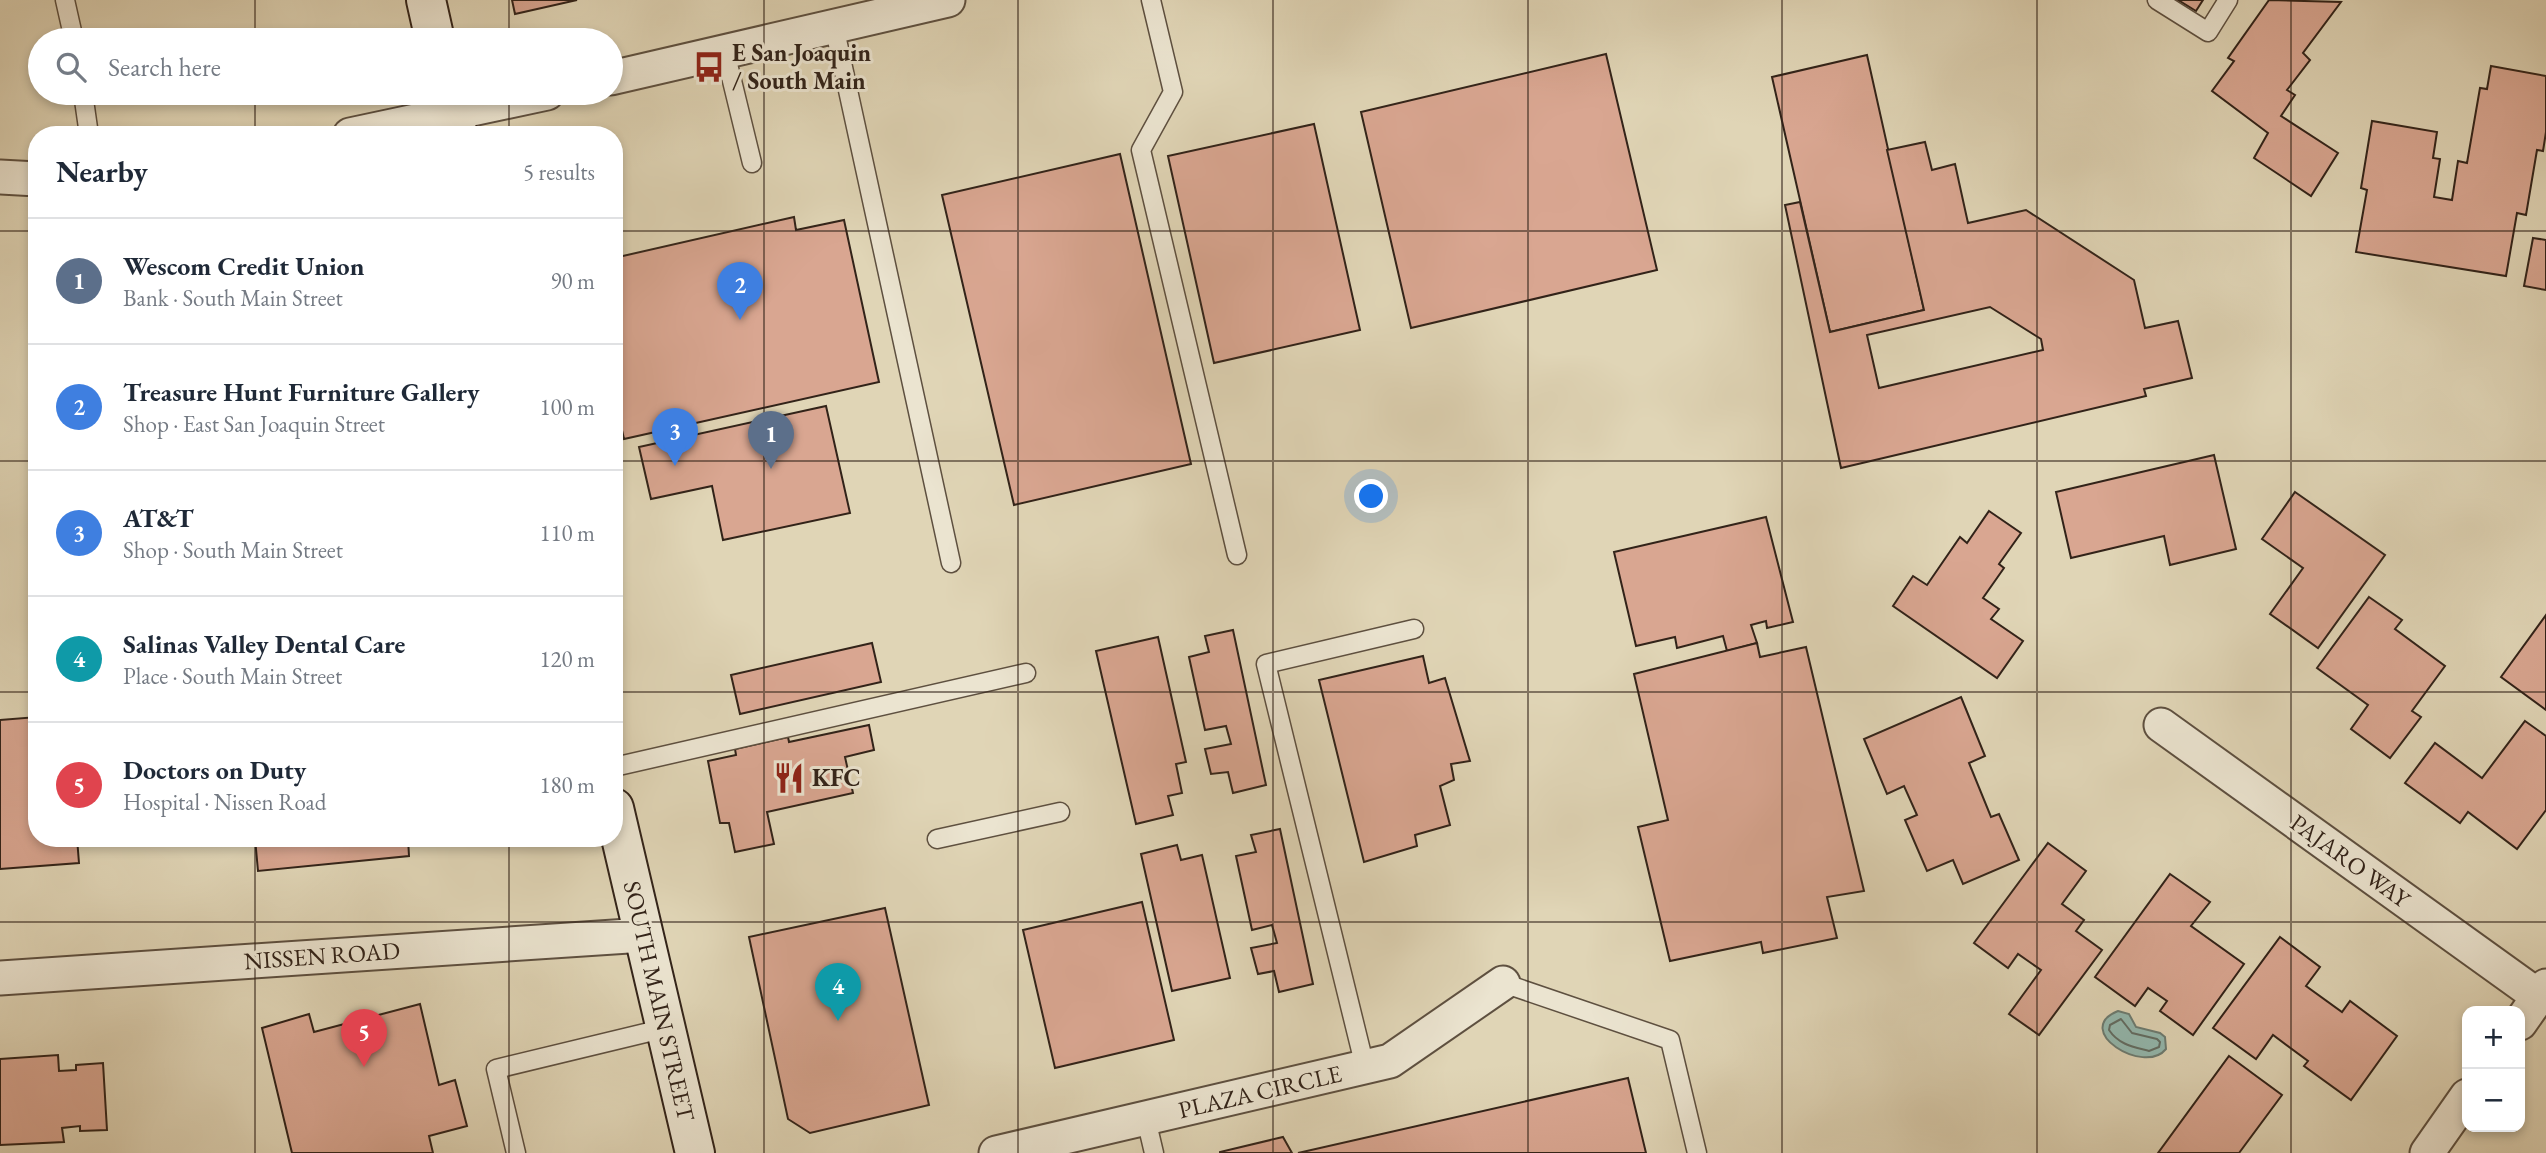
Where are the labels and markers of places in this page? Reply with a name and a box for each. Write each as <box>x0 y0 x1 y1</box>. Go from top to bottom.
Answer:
place label: E San Joaquin / South Main <box>732 37 871 96</box>
bus stop icon: E San Joaquin / South Main <box>692 50 726 84</box>
pin: 2 <box>717 262 763 320</box>
pin: 3 <box>652 408 698 466</box>
pin: 1 <box>748 411 794 469</box>
restaurant icon: KFC <box>772 761 806 795</box>
place label: KFC <box>812 762 860 793</box>
pin: 4 <box>815 963 861 1021</box>
pin: 5 <box>341 1009 387 1067</box>

